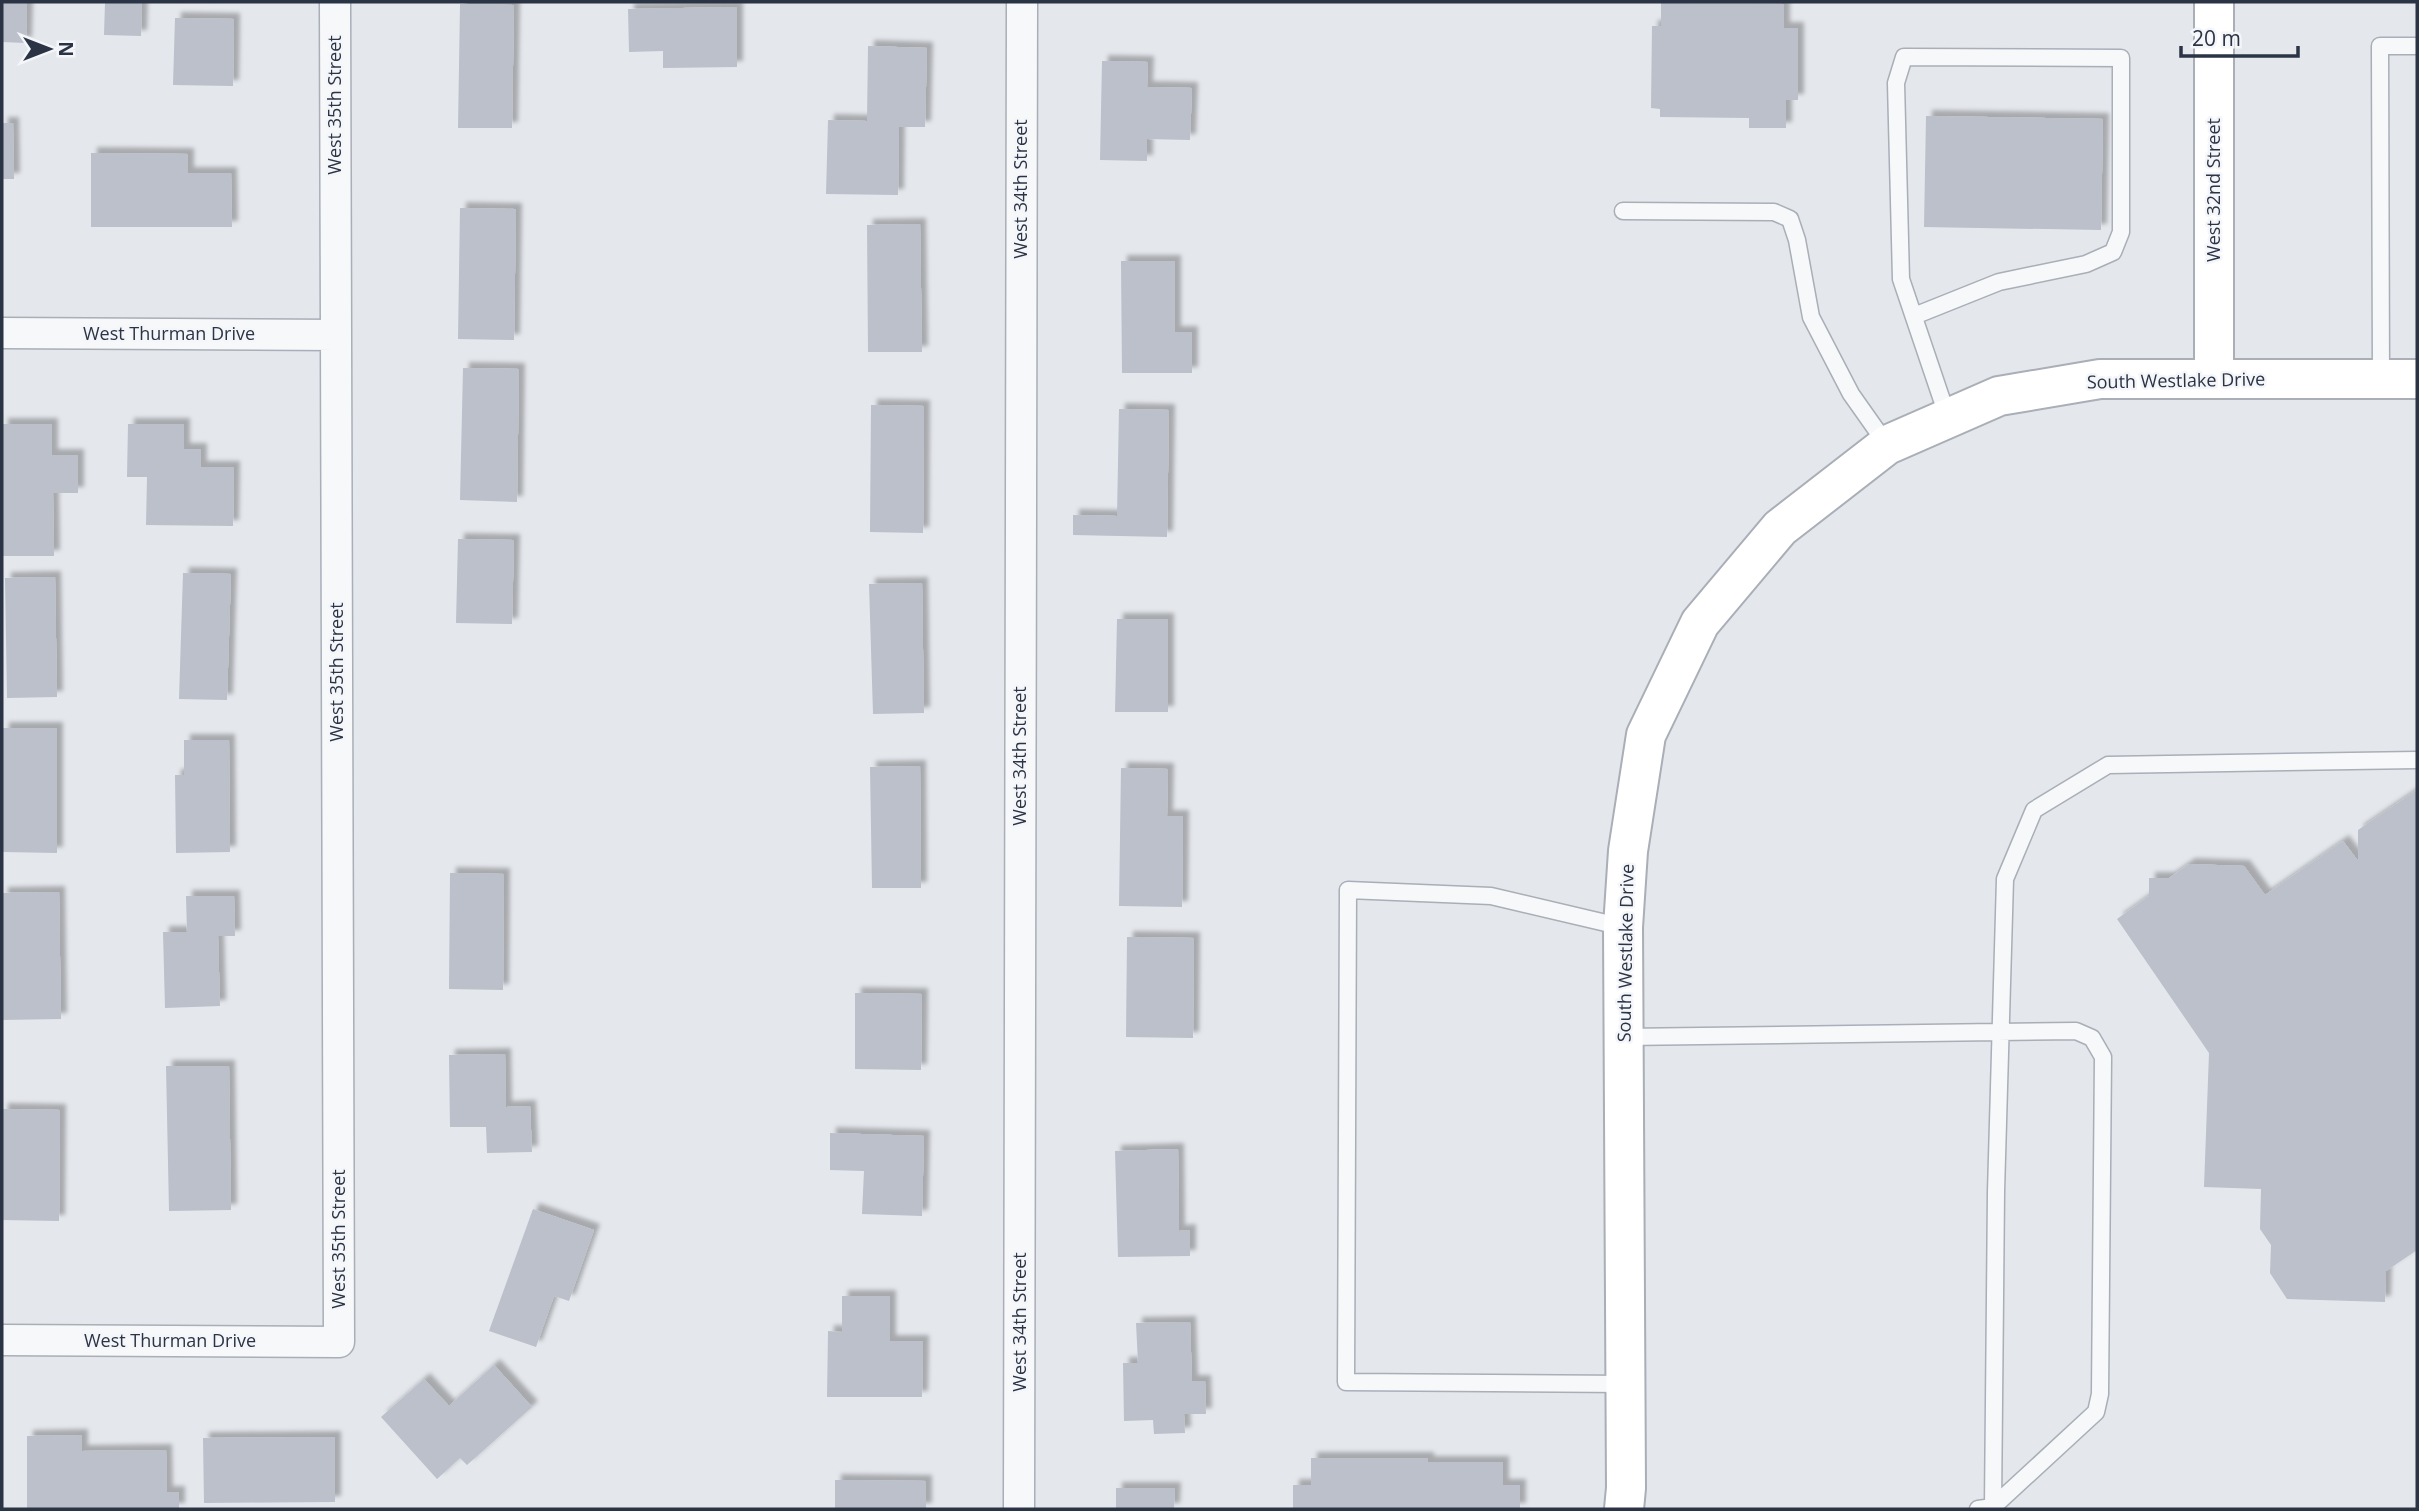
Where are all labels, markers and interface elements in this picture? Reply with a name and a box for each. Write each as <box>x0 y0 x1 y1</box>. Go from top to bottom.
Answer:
north arrow <box>14 14 84 84</box>
scale bar <box>2181 14 2298 58</box>
text: 20 m <box>2192 24 2241 52</box>
street label: West 35th Street <box>322 35 346 175</box>
text: N <box>53 41 79 57</box>
street label: West 32nd Street <box>2201 118 2225 262</box>
street label: West 34th Street <box>1008 119 1032 259</box>
street label: West Thurman Drive <box>83 321 255 345</box>
street label: South Westlake Drive <box>2087 366 2265 394</box>
street label: West 35th Street <box>324 602 348 742</box>
street label: West 34th Street <box>1007 686 1031 826</box>
street label: South Westlake Drive <box>1611 864 1639 1042</box>
street label: West 35th Street <box>326 1169 350 1309</box>
street label: West 34th Street <box>1007 1252 1031 1392</box>
street label: West Thurman Drive <box>84 1328 256 1352</box>

